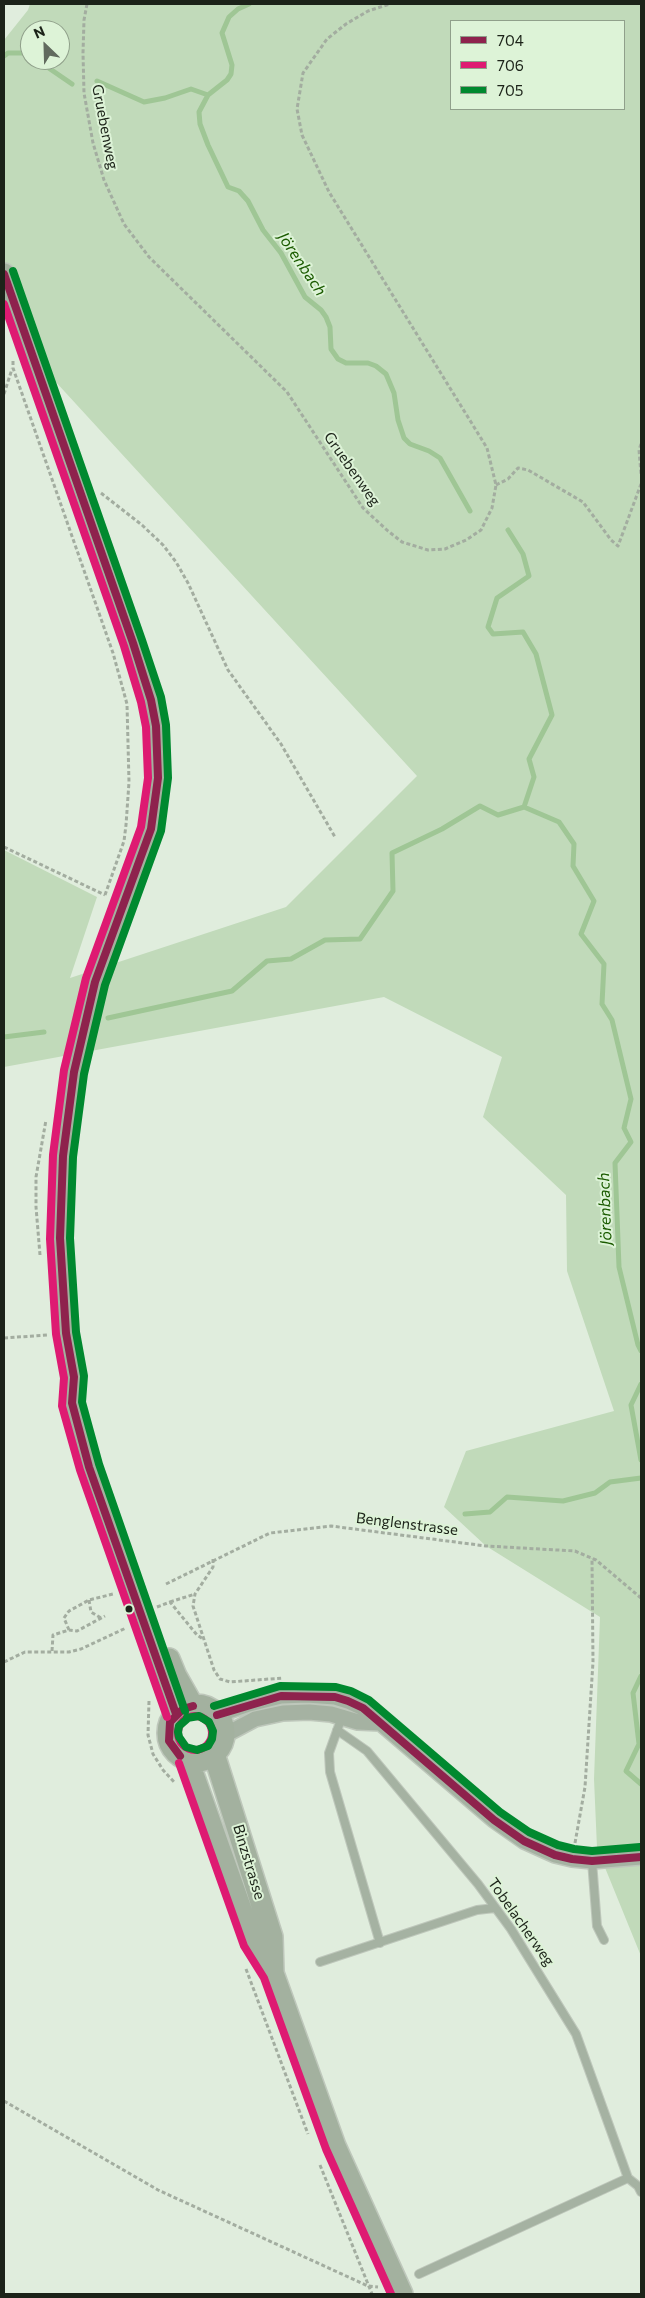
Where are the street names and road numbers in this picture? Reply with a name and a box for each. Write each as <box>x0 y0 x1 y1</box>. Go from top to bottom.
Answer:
street label: Gruebenweg <box>88 83 122 171</box>
street label: Gruebenweg <box>320 429 384 509</box>
street label: Benglenstrasse <box>355 1509 459 1539</box>
street label: Binzstrasse <box>229 1822 269 1902</box>
street label: Tobelacherweg <box>484 1874 558 1970</box>

